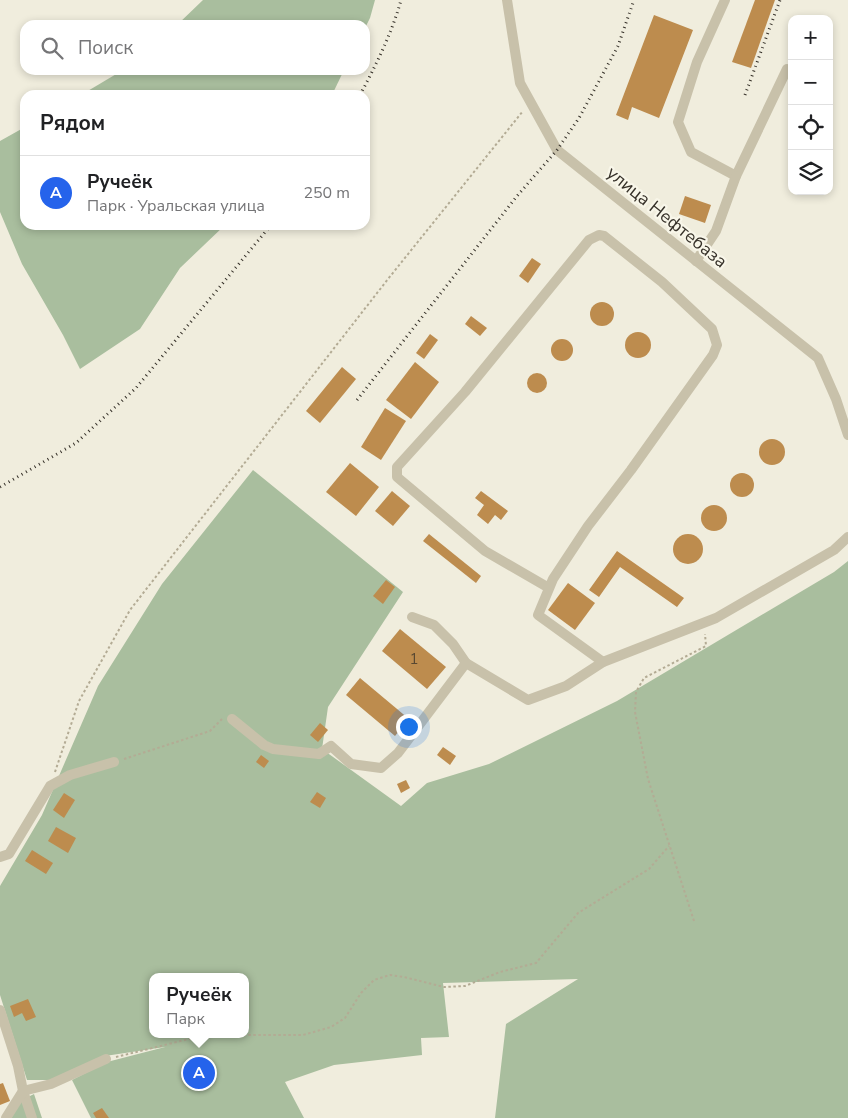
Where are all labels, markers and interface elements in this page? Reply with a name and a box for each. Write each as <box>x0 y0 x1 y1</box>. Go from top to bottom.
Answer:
map controls <box>788 15 833 195</box>
button: + <box>788 15 833 60</box>
search box <box>20 20 370 75</box>
icon: search <box>38 34 66 62</box>
text: Поиск <box>78 35 133 61</box>
button: − <box>788 60 833 105</box>
button: locate <box>788 105 833 150</box>
text: Рядом <box>40 109 105 137</box>
button: layers <box>788 150 833 195</box>
street label: улица Нефтебаза <box>602 161 732 273</box>
text: Ручеёк <box>87 169 152 195</box>
text: A <box>50 182 62 204</box>
text: 250 m <box>303 182 350 204</box>
text: Парк · Уральская улица <box>87 195 265 217</box>
house number: 1 <box>409 649 419 669</box>
your location <box>396 714 422 740</box>
popup <box>149 973 249 1038</box>
text: Ручеёк <box>166 982 232 1008</box>
text: Парк <box>166 1008 205 1030</box>
pin: A <box>183 1054 215 1092</box>

